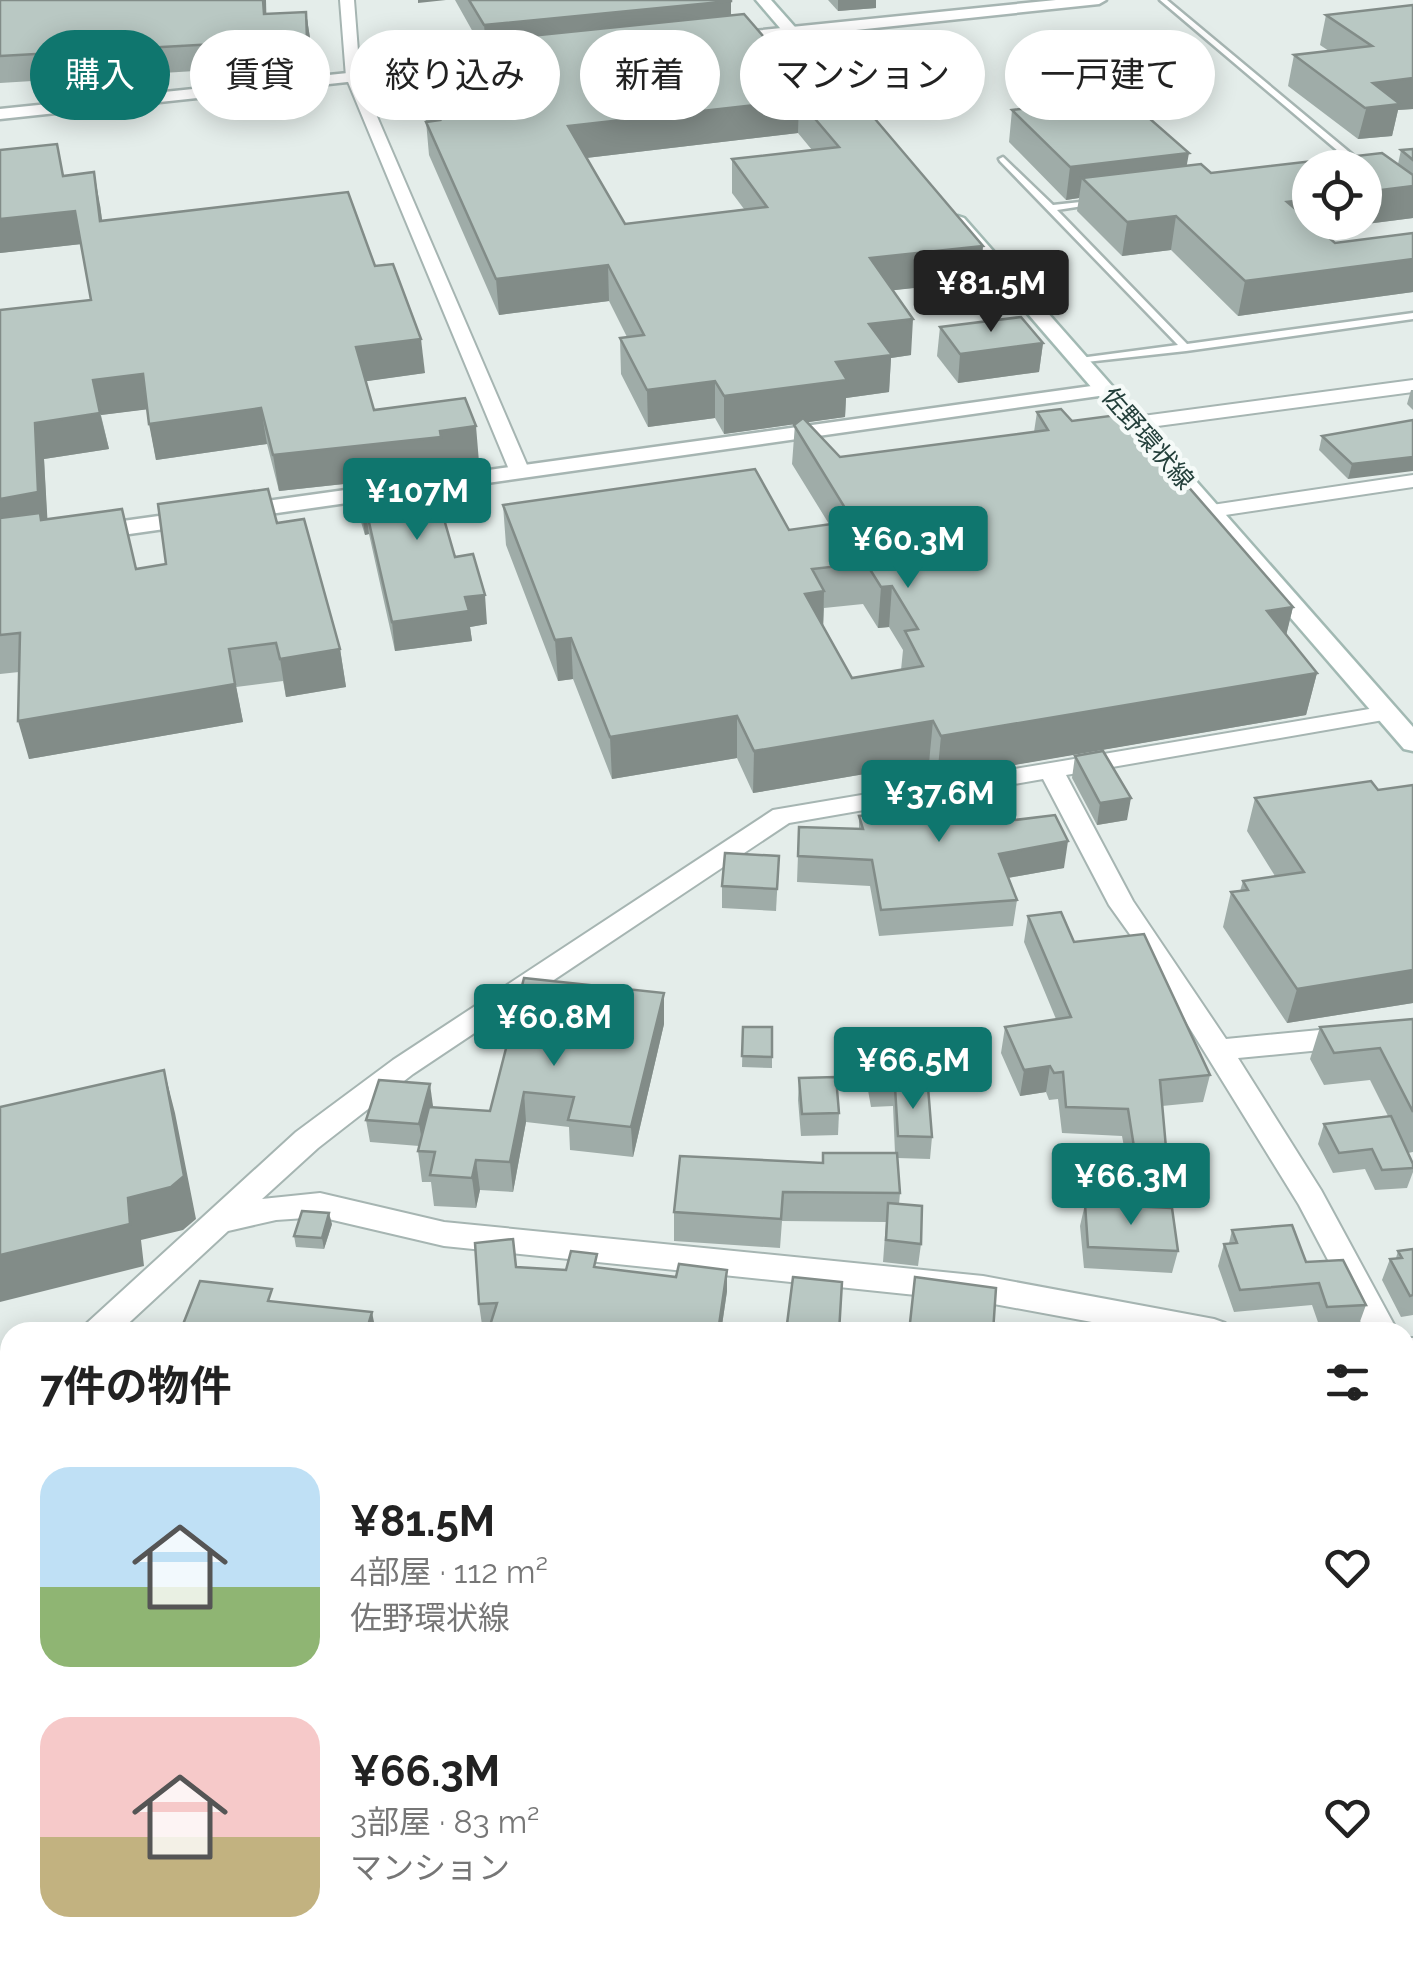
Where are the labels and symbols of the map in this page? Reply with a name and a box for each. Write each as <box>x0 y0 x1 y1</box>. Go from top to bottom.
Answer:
pin: ¥81.5M <box>910 250 1072 335</box>
street label: 佐野環状線 <box>1096 381 1200 495</box>
pin: ¥107M <box>347 458 487 543</box>
pin: ¥60.3M <box>827 506 989 591</box>
pin: ¥37.6M <box>858 760 1020 845</box>
pin: ¥60.8M <box>473 984 635 1069</box>
pin: ¥66.5M <box>832 1027 994 1112</box>
pin: ¥66.3M <box>1050 1143 1212 1228</box>

